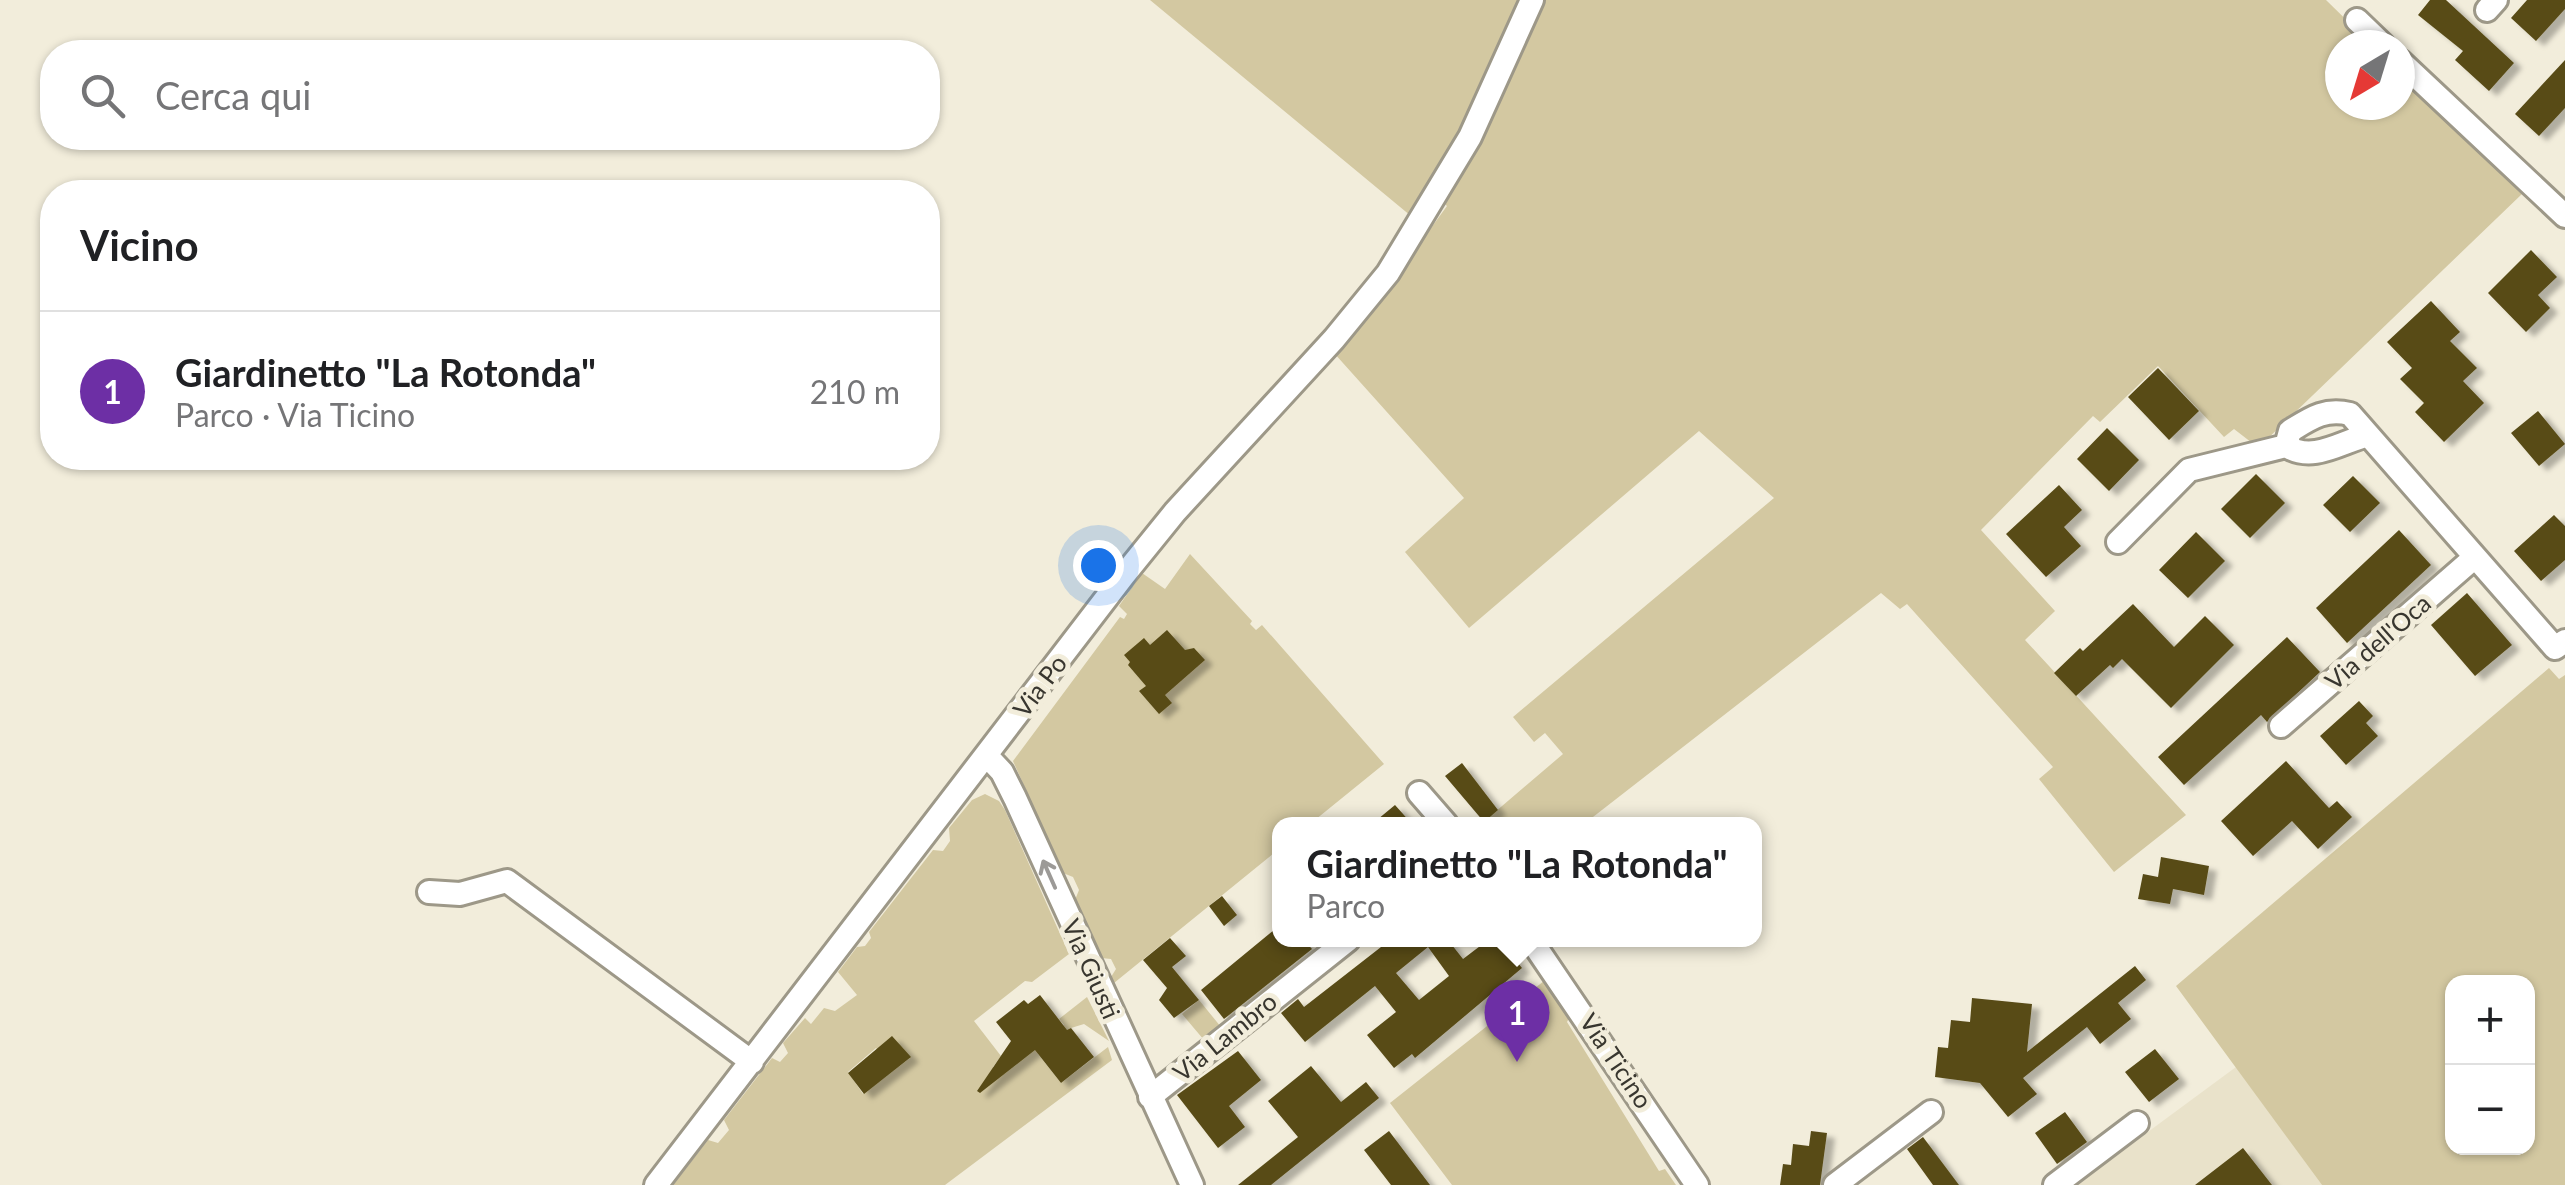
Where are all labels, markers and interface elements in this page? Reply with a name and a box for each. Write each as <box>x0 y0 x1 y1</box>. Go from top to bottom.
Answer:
north arrow <box>2325 30 2415 120</box>
search box <box>40 40 940 150</box>
icon: search <box>75 68 130 123</box>
text: Cerca qui <box>155 72 311 118</box>
text: Vicino <box>80 220 199 270</box>
text: Giardinetto "La Rotonda" <box>175 349 596 395</box>
text: 1 <box>103 372 122 411</box>
text: 210 m <box>810 372 900 411</box>
text: Parco · Via Ticino <box>175 395 415 434</box>
your location <box>1073 540 1124 591</box>
street label: Via dell'Oca <box>2318 587 2436 695</box>
street label: Via Po <box>1006 648 1072 722</box>
popup <box>1272 817 1762 947</box>
text: Giardinetto "La Rotonda" <box>1307 840 1727 886</box>
one-way arrow <box>1039 859 1057 890</box>
text: Parco <box>1307 886 1385 925</box>
street label: Via Giusti <box>1057 914 1127 1023</box>
map controls <box>2445 975 2535 1155</box>
button: + <box>2445 975 2535 1065</box>
pin: 1 <box>1484 980 1550 1062</box>
street label: Via Lambro <box>1167 985 1282 1087</box>
street label: Via Ticino <box>1574 1007 1659 1113</box>
button: − <box>2445 1065 2535 1155</box>

